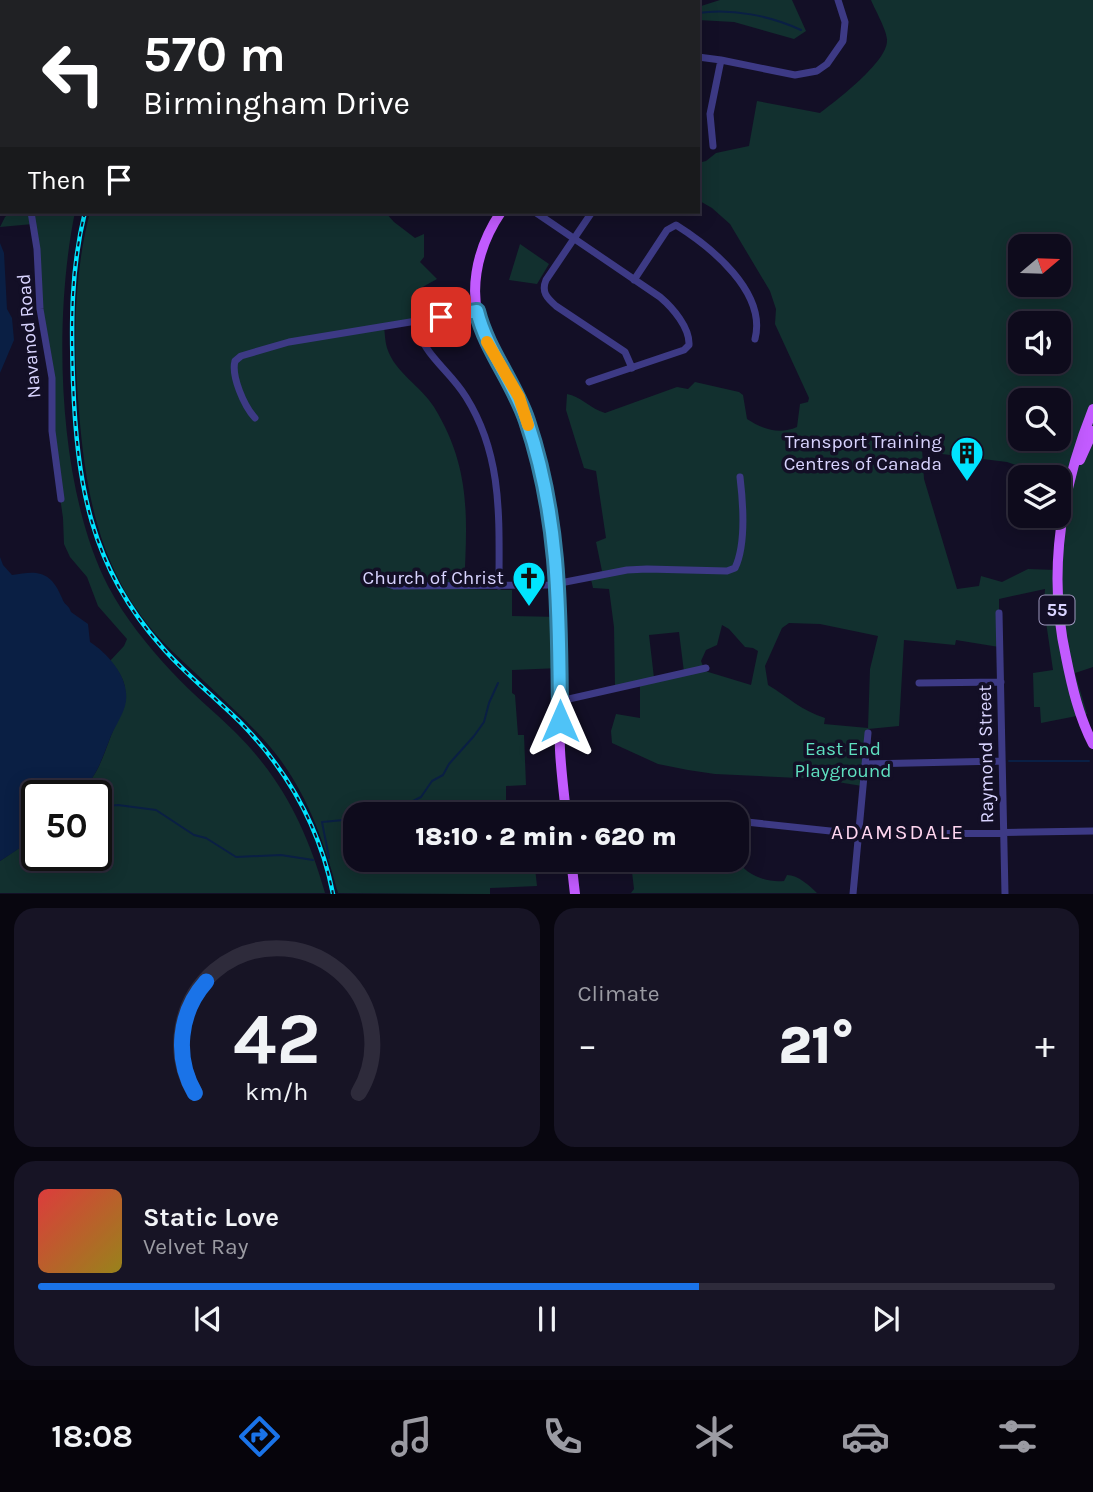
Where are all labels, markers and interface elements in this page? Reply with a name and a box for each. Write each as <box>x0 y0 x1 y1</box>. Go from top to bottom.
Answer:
text: 570 m <box>143 26 286 83</box>
icon: left <box>28 28 119 119</box>
text: Birmingham Drive <box>143 85 410 122</box>
icon: arrive <box>100 161 138 199</box>
text: Then <box>28 165 86 196</box>
north arrow <box>1008 234 1071 298</box>
map controls <box>1008 234 1071 528</box>
street label: Navanod Road <box>13 273 45 399</box>
pin <box>411 287 471 347</box>
icon: arrive <box>422 298 460 336</box>
button: sound <box>1008 311 1071 374</box>
button: search <box>1008 388 1071 451</box>
place label: Transport Training Centres of Canada <box>784 431 942 475</box>
building icon: Transport Training Centres of Canada <box>948 434 986 483</box>
button: layers <box>1008 465 1071 528</box>
church icon: Church of Christ <box>510 559 548 608</box>
place label: Church of Christ <box>363 567 504 589</box>
road number: 55 <box>1040 596 1074 624</box>
position arrow <box>523 684 597 758</box>
street label: Raymond Street <box>974 685 998 823</box>
park label: East End Playground <box>794 738 892 782</box>
speed limit sign: 50 <box>21 780 112 871</box>
district label: ADAMSDALE <box>831 820 965 844</box>
text: 18:10 · 2 min · 620 m <box>415 821 677 852</box>
text: Climate <box>578 980 660 1007</box>
text: 42 <box>233 997 320 1082</box>
text: 21° <box>778 1015 854 1076</box>
text: − <box>578 1023 597 1068</box>
text: + <box>1035 1023 1055 1068</box>
text: km/h <box>245 1077 308 1106</box>
text: Static Love <box>143 1202 279 1233</box>
text: Velvet Ray <box>143 1233 248 1260</box>
icon: previous <box>189 1300 227 1338</box>
icon: pause <box>528 1300 566 1338</box>
icon: next <box>867 1300 905 1338</box>
icon: directions <box>235 1412 284 1461</box>
icon: music <box>387 1412 436 1461</box>
icon: phone <box>538 1412 587 1461</box>
icon: climate <box>690 1412 739 1461</box>
icon: car <box>841 1412 890 1461</box>
icon: filters <box>993 1412 1042 1461</box>
text: 18:08 <box>51 1418 133 1455</box>

